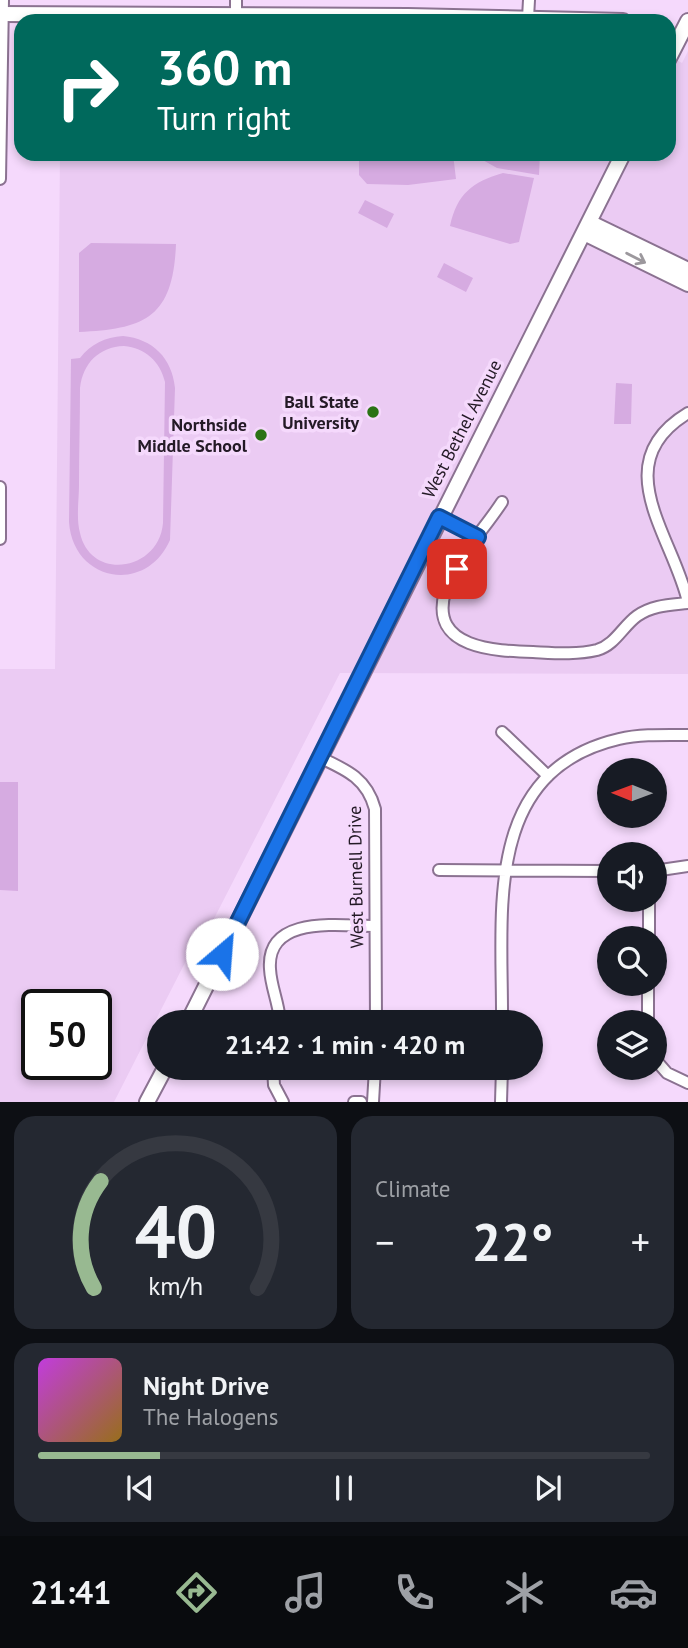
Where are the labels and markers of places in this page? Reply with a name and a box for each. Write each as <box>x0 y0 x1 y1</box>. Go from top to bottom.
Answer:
place label: Ball State University <box>282 390 359 434</box>
marker: Ball State University <box>365 404 381 420</box>
place label: Northside Middle School <box>138 413 248 457</box>
marker: Northside Middle School <box>253 427 269 443</box>
pin <box>427 539 487 599</box>

